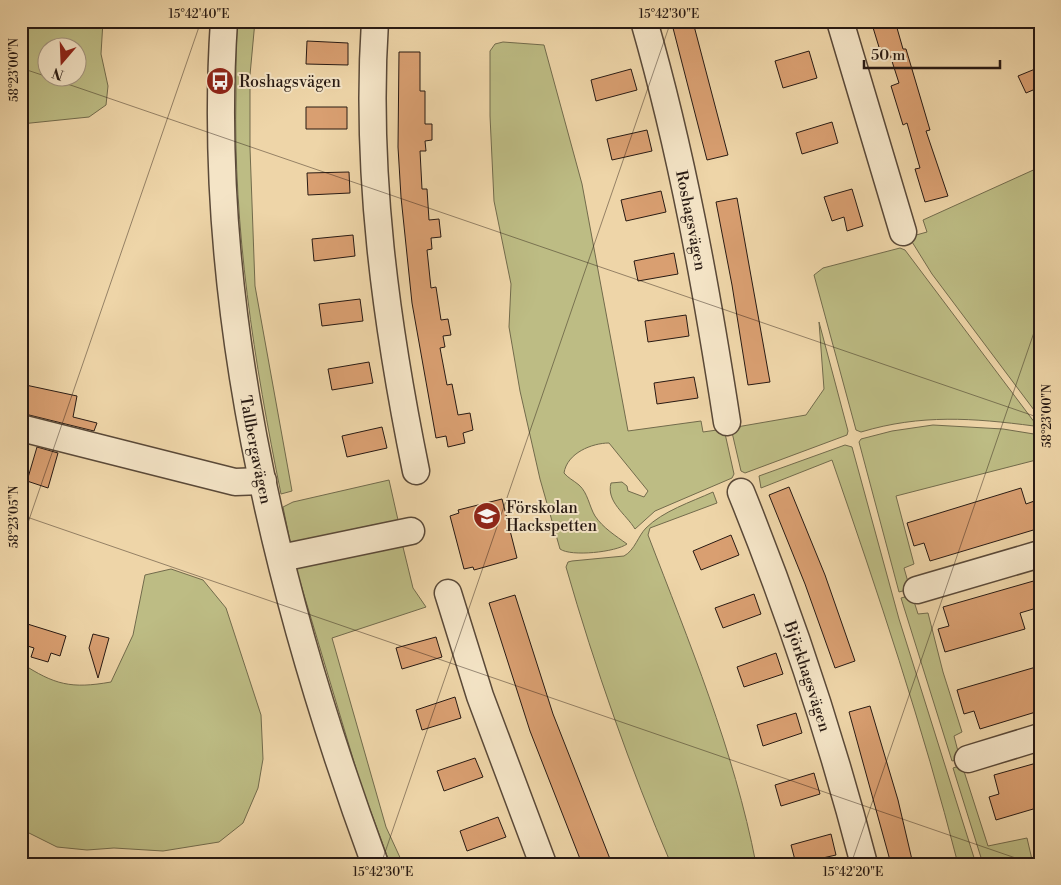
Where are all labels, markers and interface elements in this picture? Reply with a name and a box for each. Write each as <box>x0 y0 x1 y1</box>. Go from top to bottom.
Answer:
text: 15°42'40"E <box>169 7 229 22</box>
text: 15°42'30"E <box>639 7 699 22</box>
text: 58°23'00"N <box>7 38 22 102</box>
north arrow <box>38 38 88 88</box>
scale bar <box>864 38 1000 70</box>
text: 50 m <box>871 46 905 65</box>
text: N <box>50 63 66 84</box>
bus stop icon: Roshagsvägen <box>205 66 235 96</box>
place label: Roshagsvägen <box>239 72 341 92</box>
street label: Roshagsvägen <box>671 168 710 273</box>
text: 58°23'00"N <box>1040 384 1055 448</box>
street label: Tallbergavägen <box>235 394 276 506</box>
text: 58°23'05"N <box>7 486 22 548</box>
place label: Förskolan Hackspetten <box>506 498 598 536</box>
school or university icon: Förskolan Hackspetten <box>472 501 502 531</box>
street label: Björkhagsvägen <box>779 617 835 735</box>
text: 15°42'30"E <box>353 865 413 880</box>
text: 15°42'20"E <box>823 865 883 880</box>

